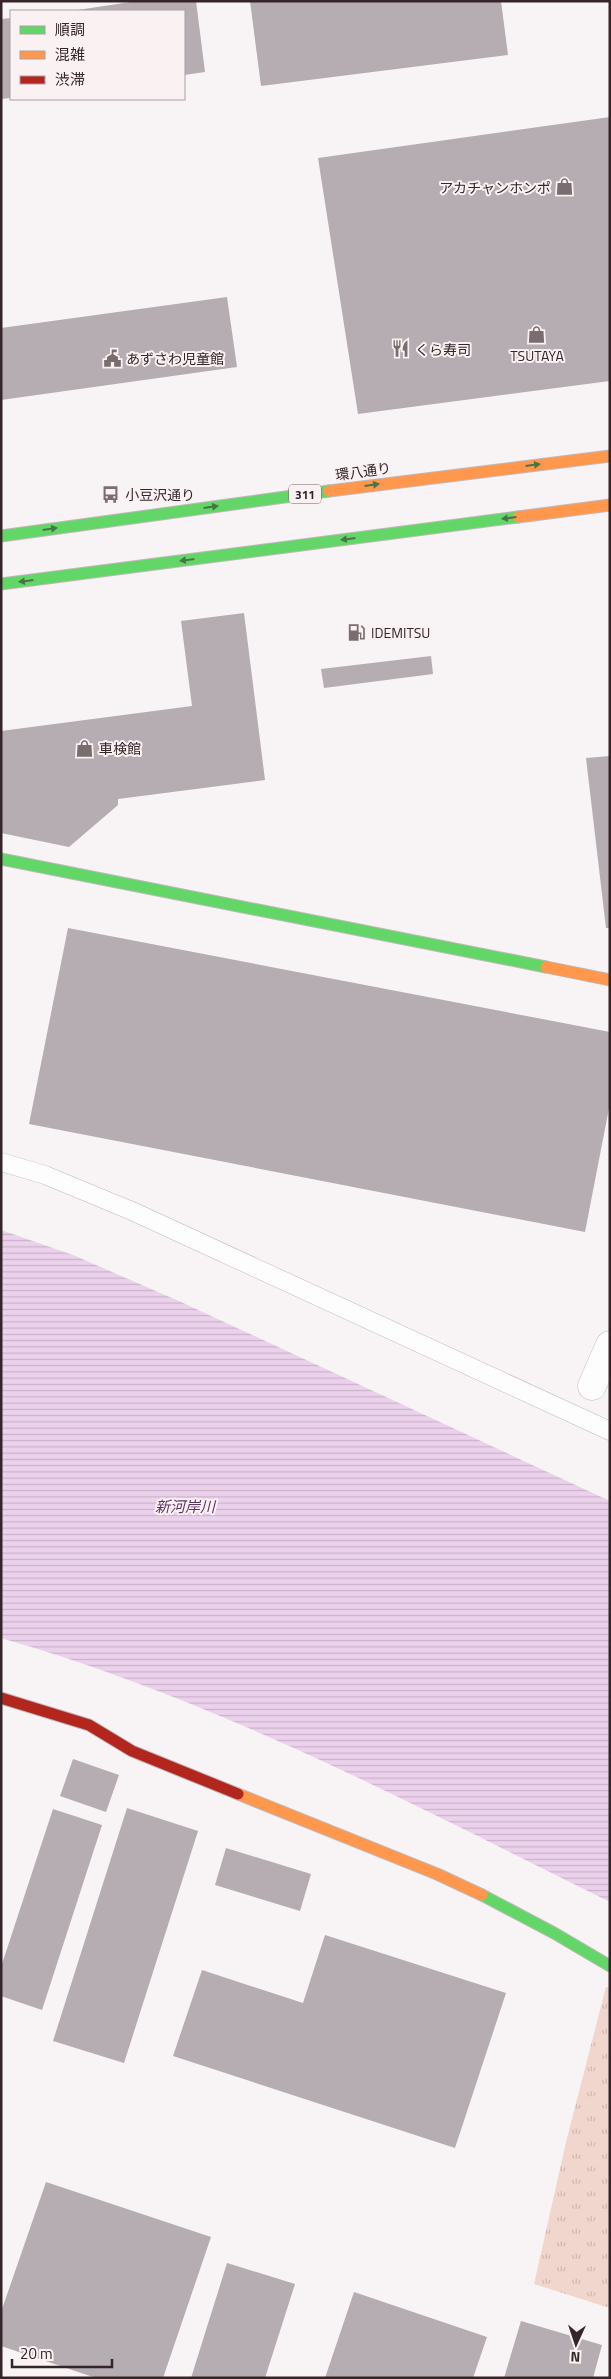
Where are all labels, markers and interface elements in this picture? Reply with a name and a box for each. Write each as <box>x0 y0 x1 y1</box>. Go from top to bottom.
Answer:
legend <box>10 10 185 100</box>
text: 順調 <box>55 18 85 41</box>
text: 混雑 <box>55 43 85 66</box>
text: 渋滞 <box>55 68 85 91</box>
place label: アカチャンホンポ <box>439 177 551 198</box>
shop icon: アカチャンホンポ <box>555 177 575 197</box>
shop icon: TSUTAYA <box>527 325 547 345</box>
restaurant icon: くら寿司 <box>391 339 411 359</box>
place label: くら寿司 <box>415 339 471 360</box>
place label: TSUTAYA <box>510 345 564 366</box>
public building icon: あずさわ児童館 <box>102 348 122 368</box>
place label: あずさわ児童館 <box>126 348 224 369</box>
street label: 環八通り <box>334 457 392 485</box>
one-way arrow <box>525 461 541 469</box>
one-way arrow <box>364 481 380 489</box>
bus stop icon: 小豆沢通り <box>101 484 121 504</box>
place label: 小豆沢通り <box>125 484 195 505</box>
road number: 311 <box>289 484 321 504</box>
one-way arrow <box>203 503 219 511</box>
one-way arrow <box>501 514 517 522</box>
one-way arrow <box>42 525 58 533</box>
one-way arrow <box>340 535 356 543</box>
one-way arrow <box>179 556 195 564</box>
one-way arrow <box>18 577 34 585</box>
fuel station icon: IDEMITSU <box>347 622 367 642</box>
place label: IDEMITSU <box>371 622 430 643</box>
shop icon: 車検館 <box>75 738 95 758</box>
place label: 車検館 <box>99 738 141 759</box>
water label: 新河岸川 <box>155 1495 217 1518</box>
north arrow <box>551 2319 601 2369</box>
scale bar <box>12 2336 112 2368</box>
text: 20 m <box>20 2342 53 2365</box>
text: N <box>570 2347 581 2368</box>

